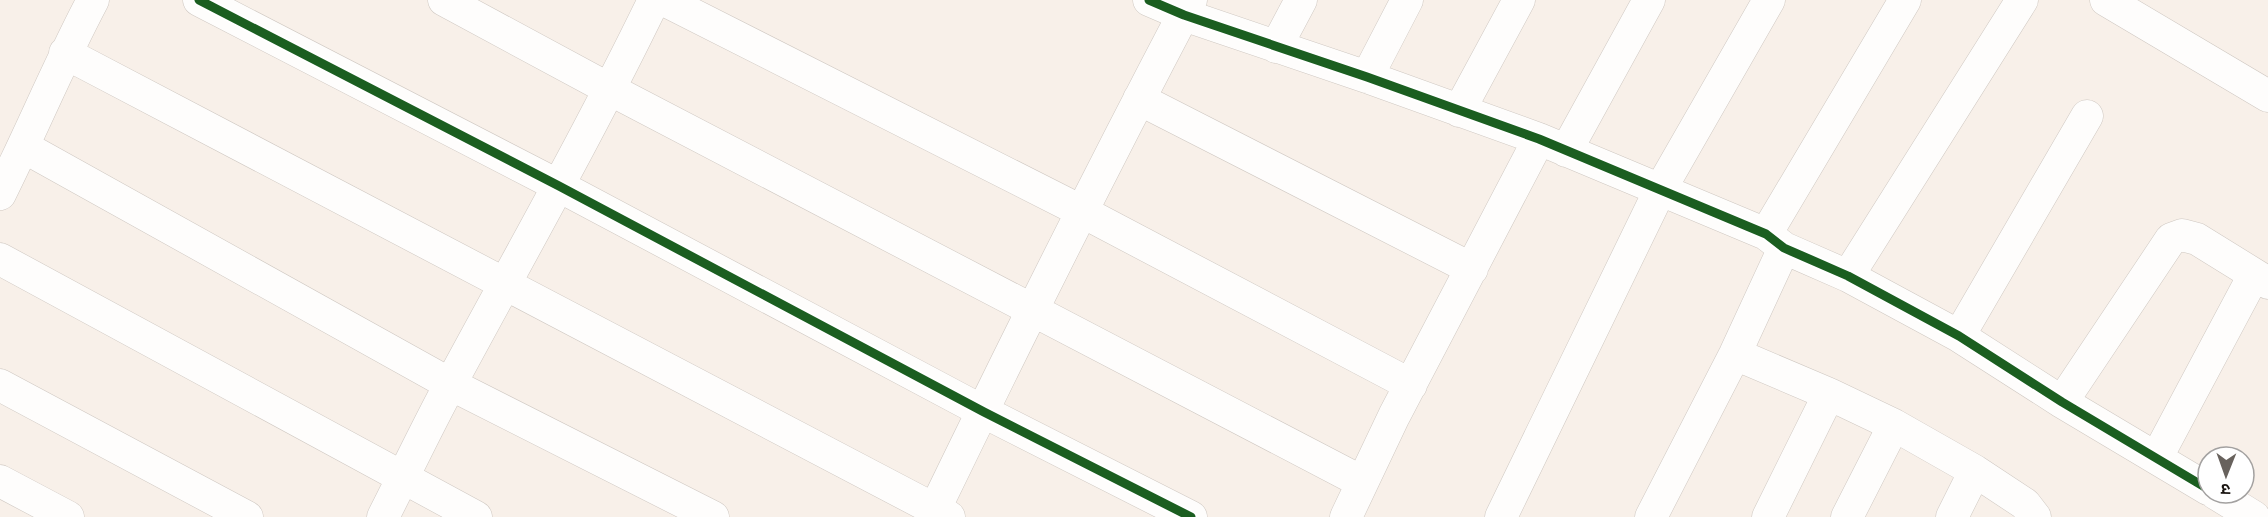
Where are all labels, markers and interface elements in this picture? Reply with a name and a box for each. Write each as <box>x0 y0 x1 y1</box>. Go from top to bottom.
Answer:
north arrow <box>2196 445 2256 505</box>
text: उ <box>2220 480 2231 500</box>

